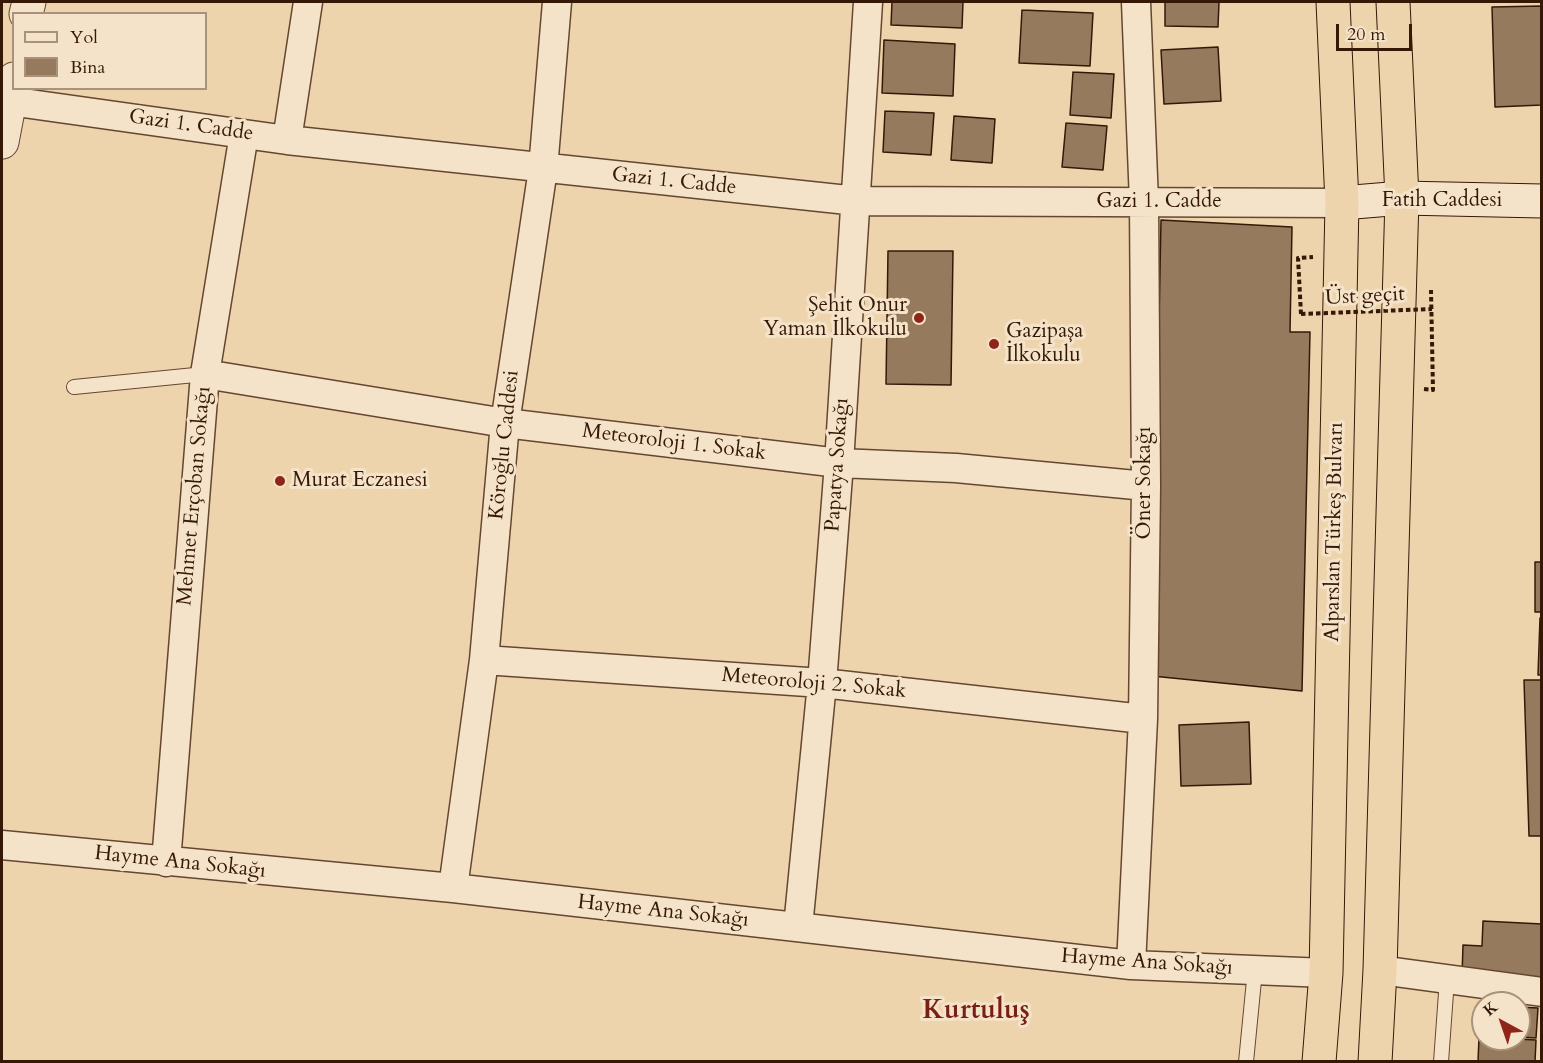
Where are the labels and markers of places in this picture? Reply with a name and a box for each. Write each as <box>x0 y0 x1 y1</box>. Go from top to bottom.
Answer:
place label: Şehit Onur Yaman İlkokulu <box>763 293 907 343</box>
marker: Şehit Onur Yaman İlkokulu <box>912 311 926 325</box>
place label: Gazipaşa İlkokulu <box>1006 319 1083 369</box>
marker: Gazipaşa İlkokulu <box>987 337 1001 351</box>
place label: Murat Eczanesi <box>292 468 428 494</box>
marker: Murat Eczanesi <box>273 474 287 488</box>

